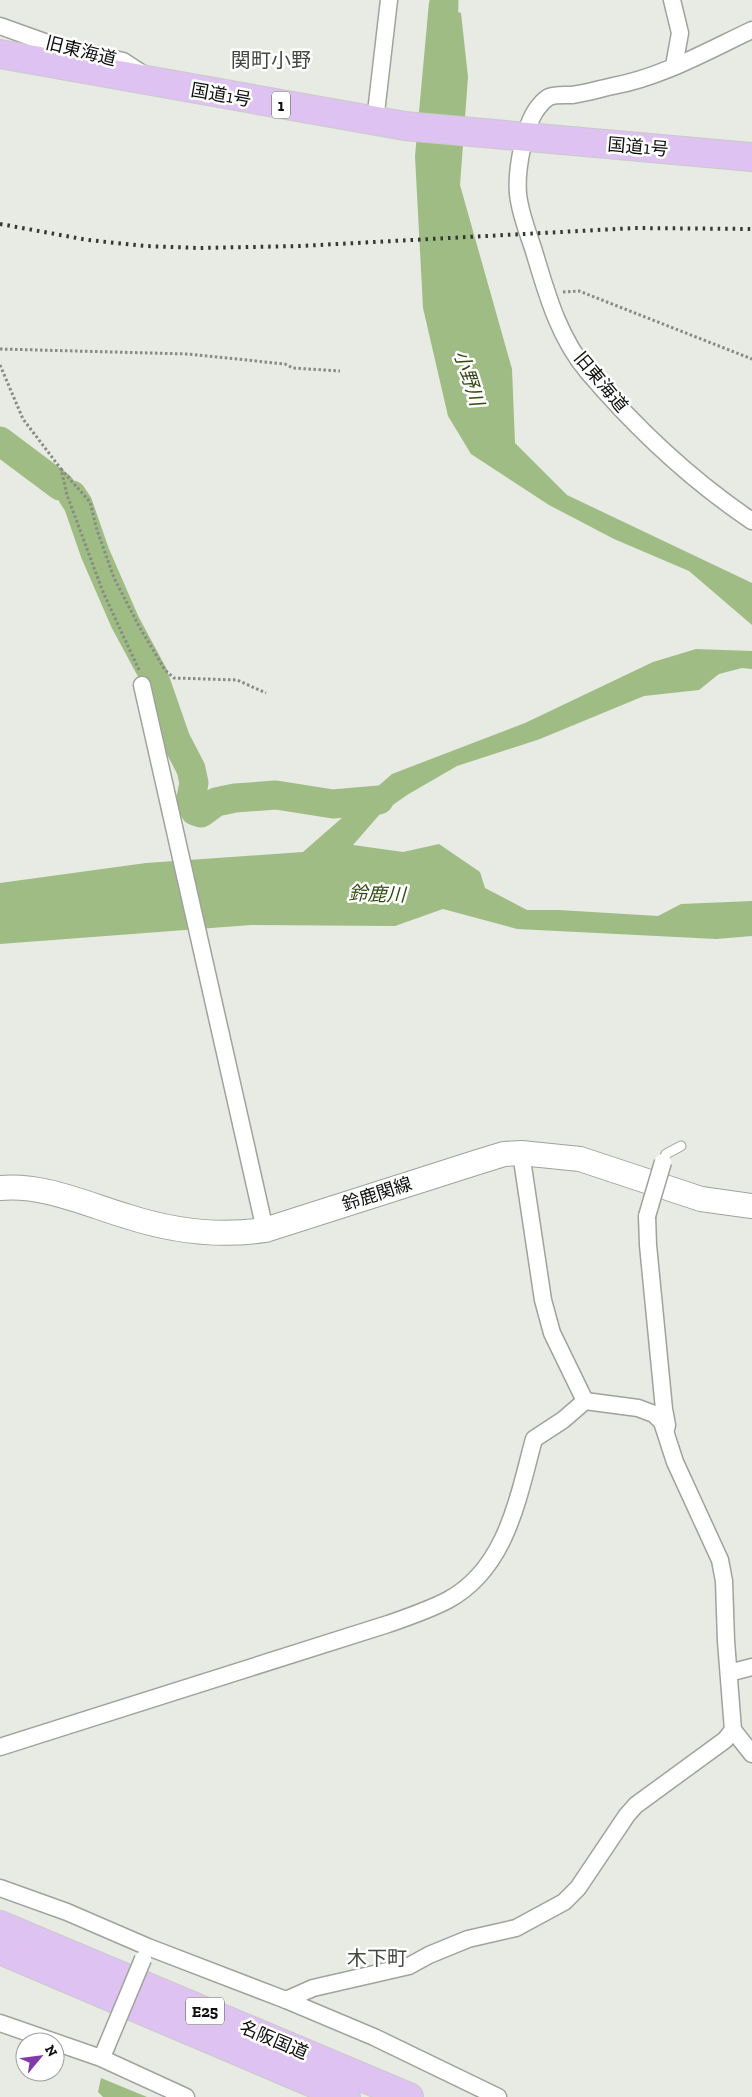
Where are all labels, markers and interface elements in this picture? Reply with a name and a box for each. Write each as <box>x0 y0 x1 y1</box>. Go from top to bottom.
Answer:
street label: 旧東海道 <box>43 32 119 70</box>
district label: 関町小野 <box>231 48 311 72</box>
street label: 国道1号 <box>189 79 253 111</box>
road number: 1 <box>272 92 290 118</box>
street label: 国道1号 <box>607 133 669 161</box>
water label: 小野川 <box>449 347 489 411</box>
street label: 旧東海道 <box>569 347 633 417</box>
water label: 鈴鹿川 <box>348 882 408 907</box>
street label: 鈴鹿関線 <box>339 1172 415 1216</box>
district label: 木下町 <box>347 1946 407 1970</box>
road number: E25 <box>186 1998 224 2024</box>
street label: 名阪国道 <box>237 2016 311 2064</box>
north arrow <box>15 2032 65 2082</box>
text: N <box>41 2042 61 2060</box>

